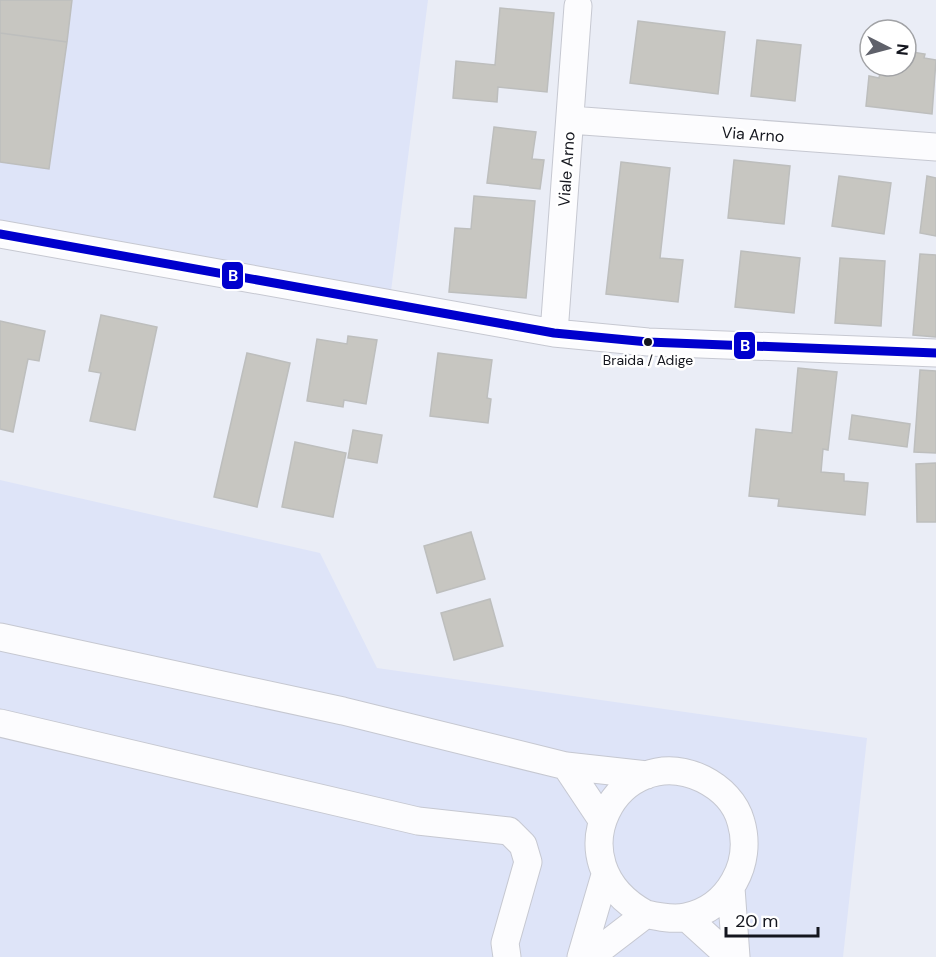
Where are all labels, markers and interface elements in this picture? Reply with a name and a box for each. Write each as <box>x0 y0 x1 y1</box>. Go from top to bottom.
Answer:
north arrow <box>858 18 918 78</box>
text: N <box>891 43 913 56</box>
street label: Via Arno <box>721 122 785 147</box>
street label: Viale Arno <box>553 131 580 207</box>
line badge: B <box>221 261 244 290</box>
text: B <box>228 265 238 286</box>
line badge: B <box>733 331 756 360</box>
text: B <box>740 335 750 356</box>
marker: Braida / Adige <box>642 336 654 348</box>
place label: Braida / Adige <box>603 351 693 369</box>
scale bar <box>726 900 818 938</box>
text: 20 m <box>735 909 778 933</box>

